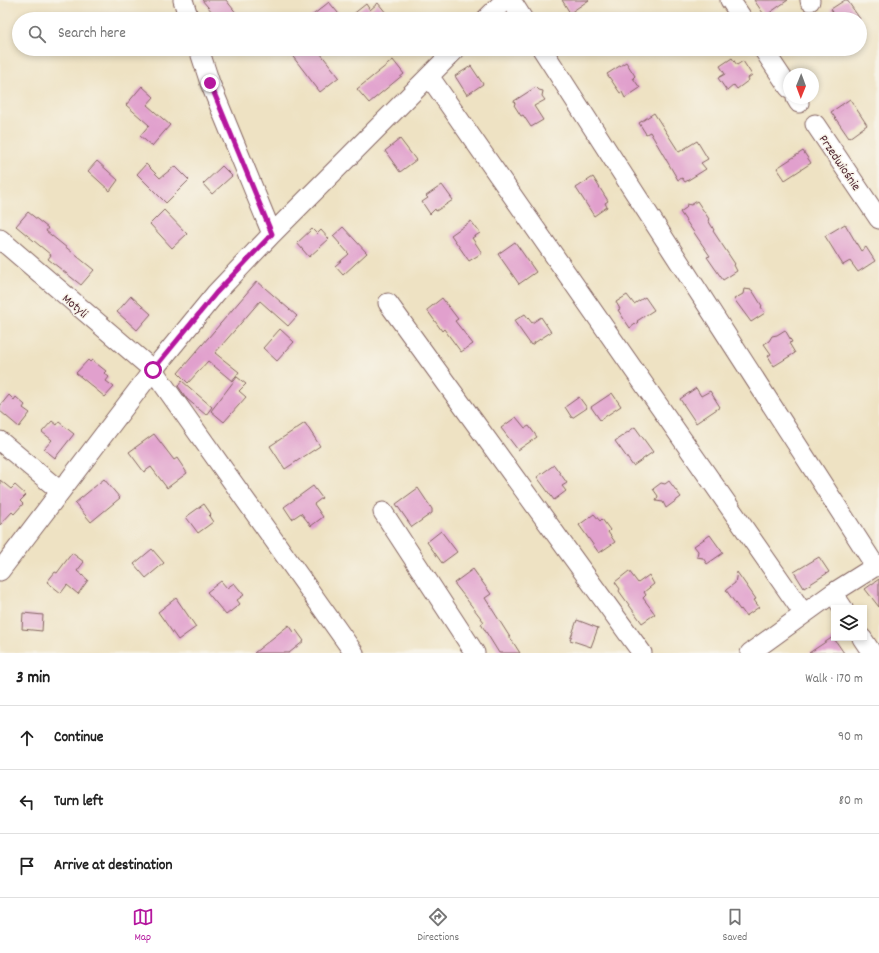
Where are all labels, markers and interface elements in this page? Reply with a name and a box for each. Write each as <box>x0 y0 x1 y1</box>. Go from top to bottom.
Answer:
search box <box>12 12 867 56</box>
icon: search <box>26 23 48 45</box>
text: Search here <box>58 23 126 45</box>
north arrow <box>783 68 819 104</box>
route end <box>201 74 219 92</box>
street label: Przedwiośnie <box>813 132 865 195</box>
street label: Motyli <box>57 290 92 324</box>
route start <box>144 361 162 379</box>
map controls <box>831 605 867 641</box>
button: layers <box>831 605 867 641</box>
text: 3 min <box>16 667 50 691</box>
text: Walk · 170 m <box>805 670 863 689</box>
icon: ahead <box>16 727 38 749</box>
text: Continue <box>54 727 103 749</box>
text: 90 m <box>838 728 863 747</box>
icon: left <box>16 791 38 813</box>
text: Turn left <box>54 791 103 813</box>
text: 80 m <box>839 792 863 811</box>
icon: arrive <box>16 855 38 877</box>
text: Arrive at destination <box>54 855 172 877</box>
tab: Map <box>132 906 154 946</box>
tab: Directions <box>417 906 459 946</box>
tab: Saved <box>723 906 747 946</box>

